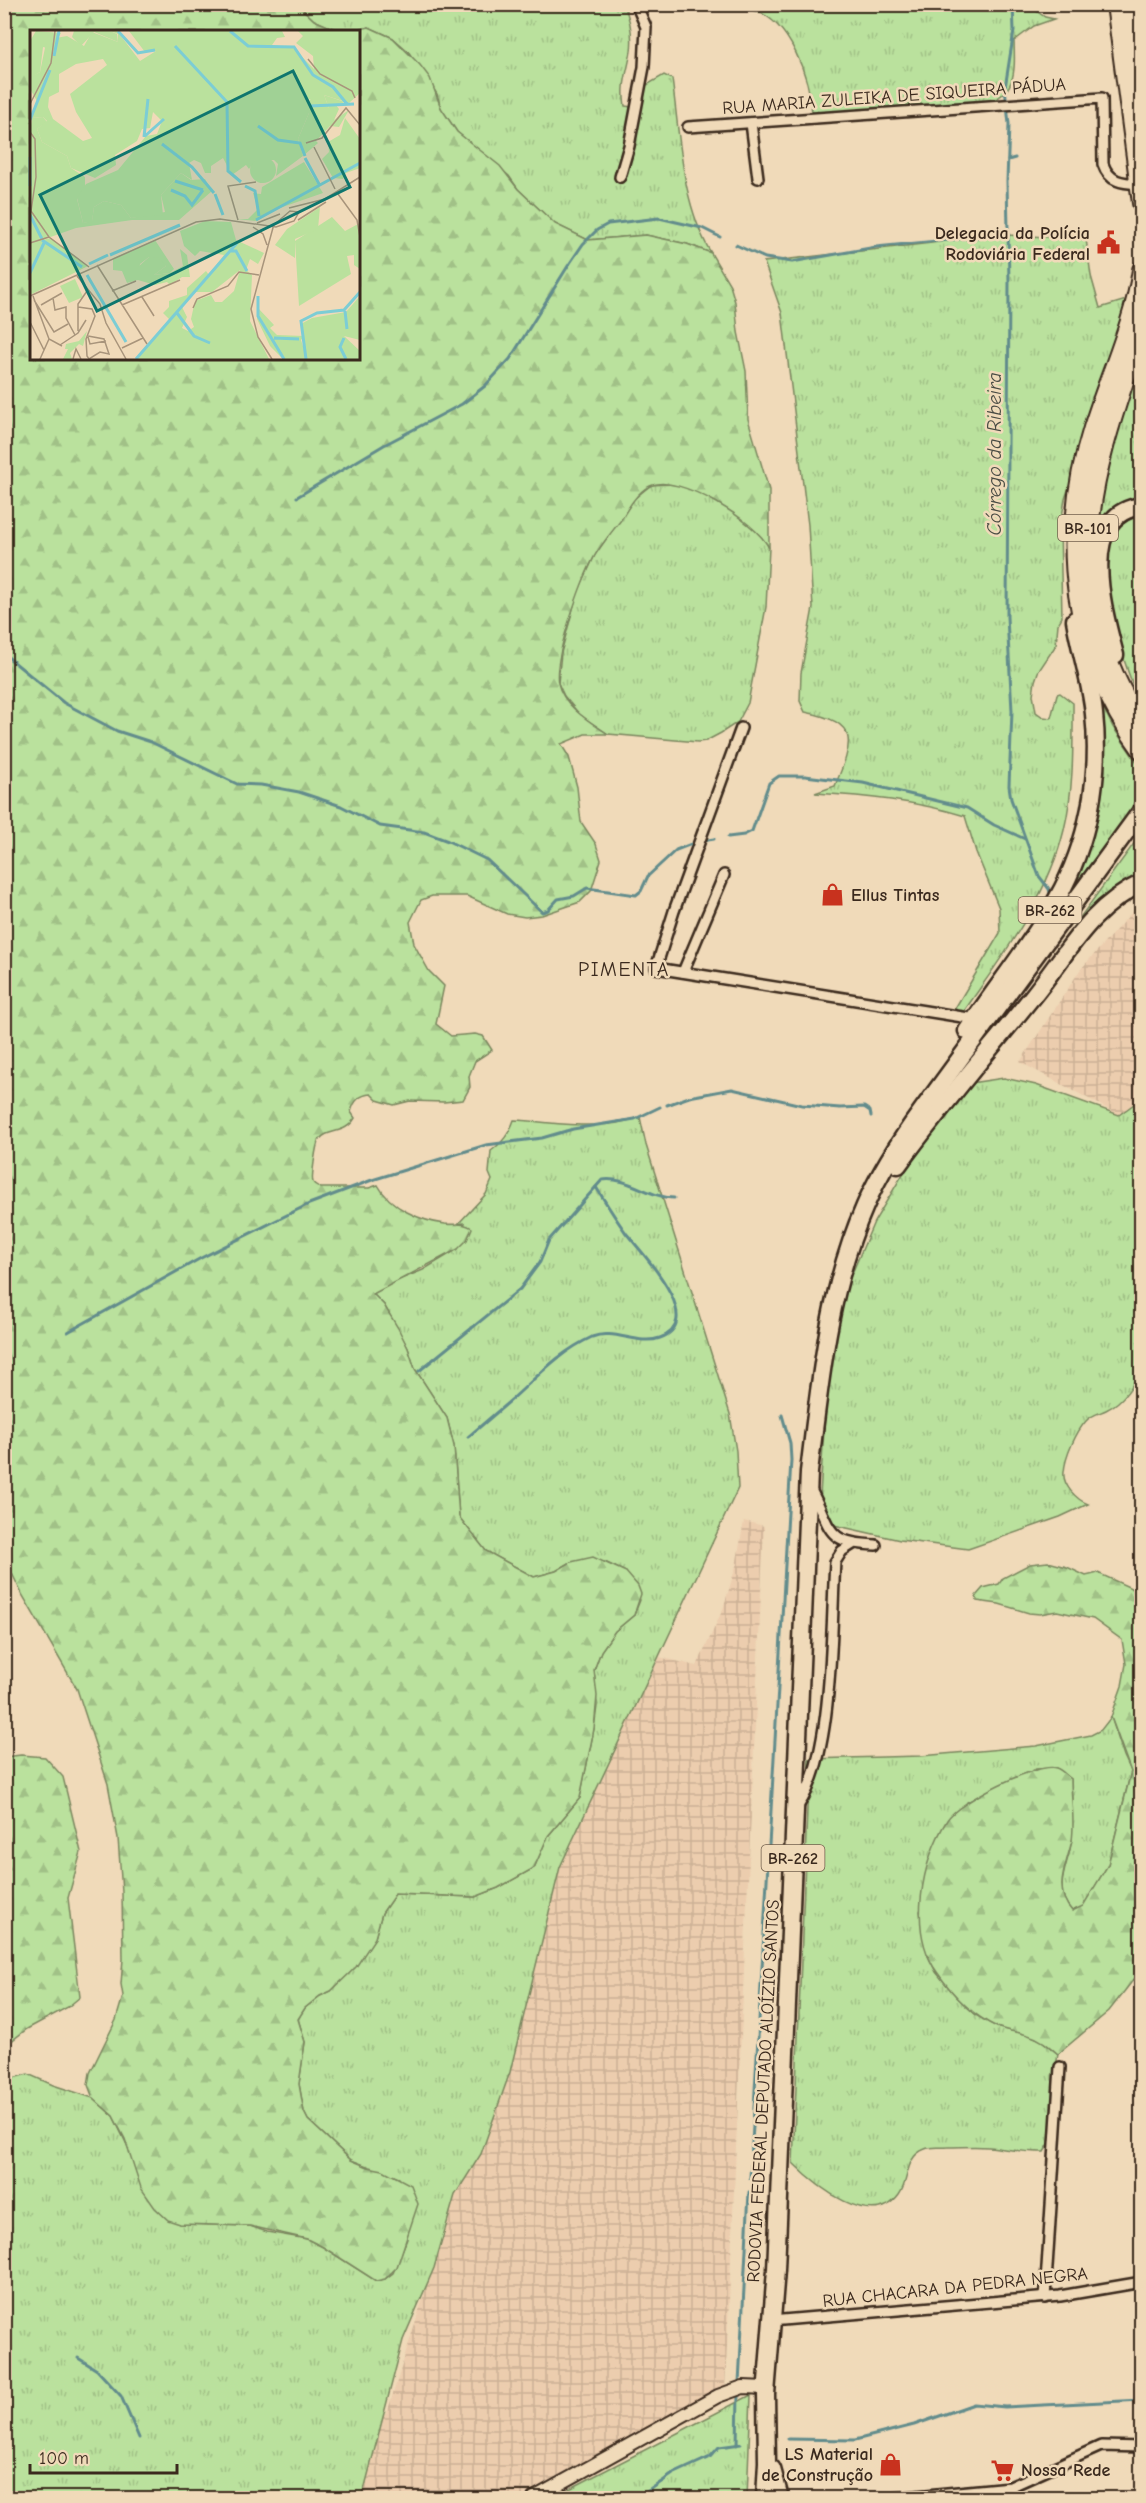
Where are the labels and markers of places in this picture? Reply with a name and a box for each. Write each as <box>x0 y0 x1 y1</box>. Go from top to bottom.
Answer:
place label: Delegacia da Polícia Rodoviária Federal <box>935 223 1090 265</box>
public building icon: Delegacia da Polícia Rodoviária Federal <box>1095 230 1121 256</box>
shop icon: Ellus Tintas <box>820 882 846 908</box>
place label: Ellus Tintas <box>851 885 940 906</box>
place label: LS Material de Construção <box>761 2444 873 2486</box>
shop icon: LS Material de Construção <box>878 2451 904 2477</box>
supermarket icon: Nossa Rede <box>990 2457 1016 2483</box>
place label: Nossa Rede <box>1021 2460 1111 2481</box>

